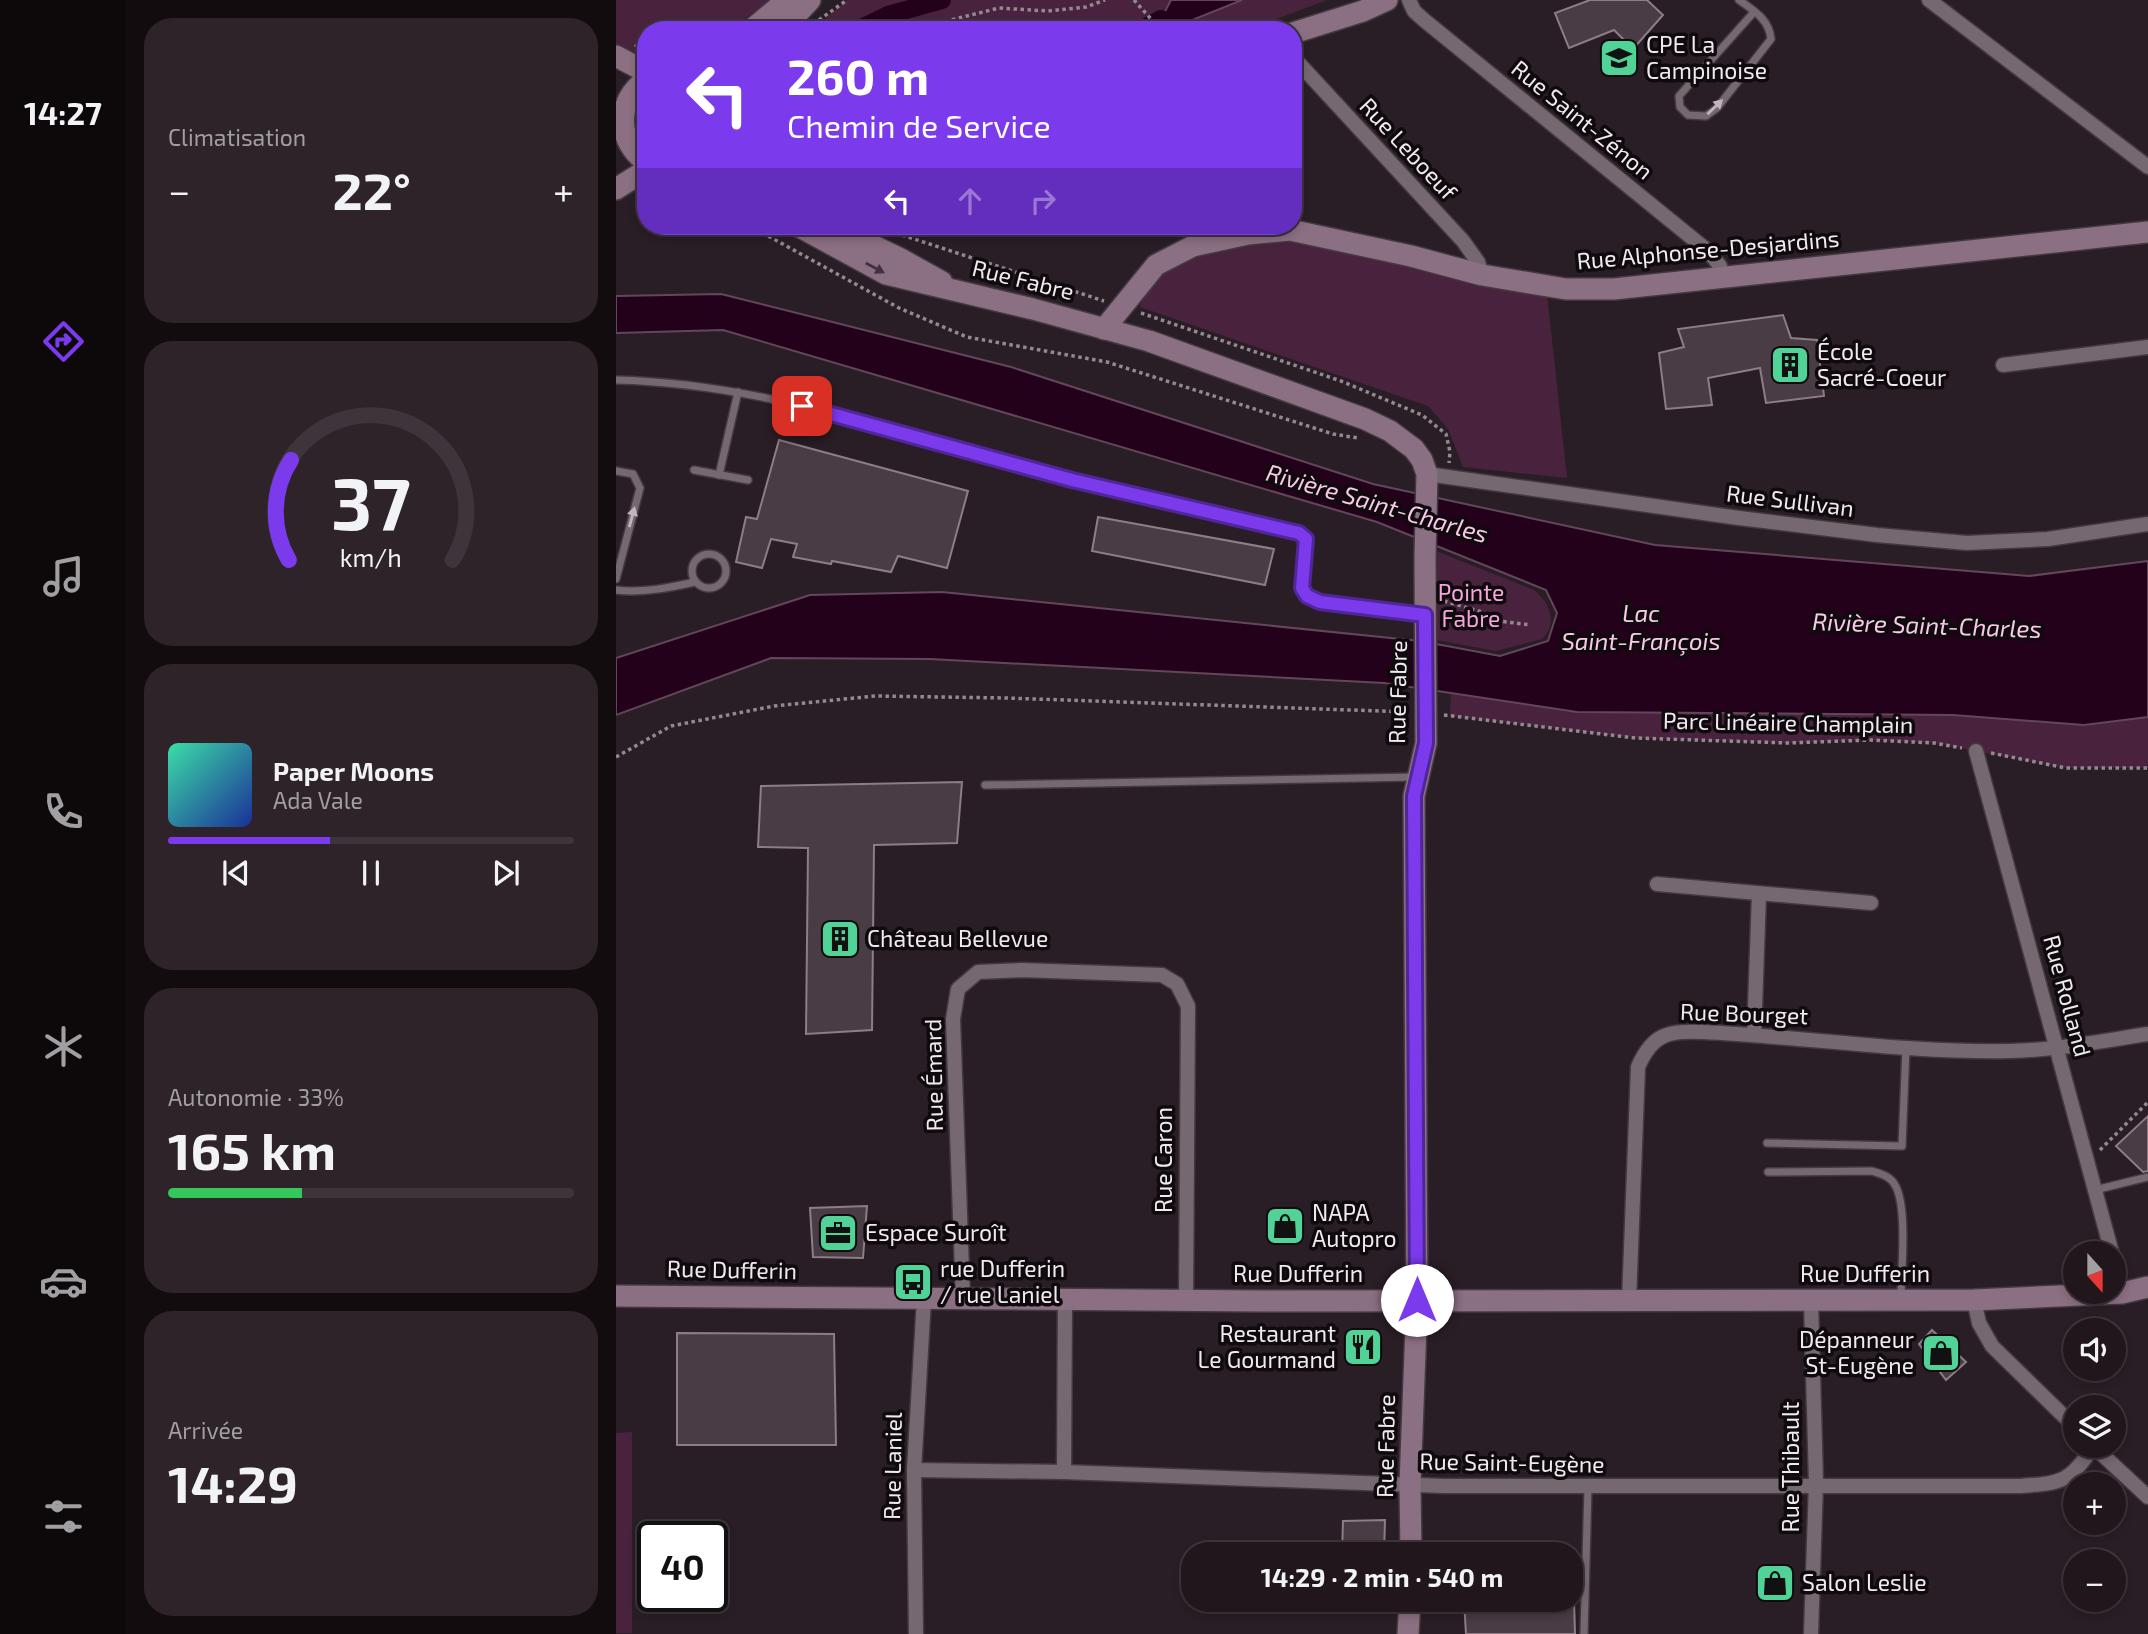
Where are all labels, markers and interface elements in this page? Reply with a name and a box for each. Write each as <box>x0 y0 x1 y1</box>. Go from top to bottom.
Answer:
place label: CPE La Campinoise <box>1646 30 1767 84</box>
school or university icon: CPE La Campinoise <box>1598 37 1640 79</box>
text: 260 m <box>787 46 929 105</box>
icon: left <box>672 49 763 140</box>
street label: Rue Saint-Zénon <box>1506 54 1659 185</box>
street label: Rue Leboeuf <box>1354 91 1464 206</box>
text: 14:27 <box>24 93 102 131</box>
one-way arrow <box>1707 98 1724 115</box>
text: Chemin de Service <box>787 106 1051 144</box>
text: Climatisation <box>168 123 306 151</box>
text: 22° <box>332 158 411 220</box>
text: − <box>168 167 190 213</box>
text: + <box>553 167 574 213</box>
icon: left <box>878 182 916 220</box>
icon: ahead <box>951 182 989 220</box>
icon: right <box>1024 182 1062 220</box>
street label: Rue Alphonse-Desjardins <box>1575 224 1840 274</box>
street label: Rue Fabre <box>970 253 1077 305</box>
one-way arrow <box>865 262 885 274</box>
icon: directions <box>39 317 88 366</box>
place label: École Sacré-Coeur <box>1817 337 1946 391</box>
building icon: École Sacré-Coeur <box>1769 344 1811 386</box>
pin <box>772 376 832 436</box>
icon: arrive <box>783 387 821 425</box>
text: 37 <box>331 457 411 545</box>
water label: Rivière Saint-Charles <box>1263 457 1492 548</box>
street label: Rue Sullivan <box>1725 478 1855 522</box>
one-way arrow <box>627 506 638 528</box>
text: km/h <box>340 542 402 572</box>
icon: music <box>39 552 88 601</box>
park label: Pointe Fabre <box>1438 578 1504 632</box>
water label: Lac Saint-François <box>1561 598 1721 656</box>
water label: Rivière Saint-Charles <box>1812 606 2042 643</box>
street label: Rue Fabre <box>1382 640 1412 744</box>
street label: Parc Linéaire Champlain <box>1663 706 1913 738</box>
text: Paper Moons <box>273 755 434 786</box>
text: Ada Vale <box>273 786 363 814</box>
icon: phone <box>39 787 88 836</box>
icon: previous <box>217 854 255 892</box>
icon: pause <box>352 854 390 892</box>
icon: next <box>487 854 525 892</box>
building icon: Château Bellevue <box>819 918 861 960</box>
place label: Château Bellevue <box>867 924 1048 952</box>
street label: Rue Rolland <box>2038 932 2098 1060</box>
street label: Rue Bourget <box>1679 997 1809 1029</box>
street label: Rue Émard <box>918 1018 948 1132</box>
icon: climate <box>39 1022 88 1071</box>
text: Autonomie · 33% <box>168 1083 344 1111</box>
street label: Rue Caron <box>1149 1107 1177 1213</box>
text: 165 km <box>168 1118 336 1180</box>
place label: NAPA Autopro <box>1312 1198 1397 1252</box>
shop icon: NAPA Autopro <box>1264 1205 1306 1247</box>
office icon: Espace Suroît <box>817 1212 859 1254</box>
place label: Espace Suroît <box>865 1218 1007 1246</box>
north arrow <box>2063 1241 2126 1304</box>
map controls <box>2063 1241 2126 1612</box>
street label: Rue Dufferin <box>667 1254 797 1284</box>
place label: rue Dufferin / rue Laniel <box>940 1254 1065 1308</box>
icon: car <box>39 1257 88 1306</box>
street label: Rue Dufferin <box>1233 1259 1363 1287</box>
street label: Rue Dufferin <box>1800 1259 1930 1287</box>
bus stop icon: rue Dufferin / rue Laniel <box>892 1261 934 1303</box>
position arrow <box>1380 1263 1454 1337</box>
button: sound <box>2063 1318 2126 1381</box>
place label: Restaurant Le Gourmand <box>1198 1319 1336 1373</box>
place label: Dépanneur St-Eugène <box>1799 1325 1914 1379</box>
restaurant icon: Restaurant Le Gourmand <box>1342 1326 1384 1368</box>
shop icon: Dépanneur St-Eugène <box>1920 1332 1962 1374</box>
street label: Rue Fabre <box>1370 1394 1400 1498</box>
button: layers <box>2063 1395 2126 1458</box>
street label: Rue Thibault <box>1776 1401 1804 1533</box>
street label: Rue Laniel <box>877 1412 907 1520</box>
text: Arrivée <box>168 1416 243 1444</box>
street label: Rue Saint-Eugène <box>1419 1446 1605 1478</box>
text: 14:29 <box>168 1451 298 1513</box>
button: + <box>2063 1472 2126 1535</box>
icon: filters <box>39 1492 88 1541</box>
speed limit sign: 40 <box>637 1521 728 1612</box>
button: − <box>2063 1549 2126 1612</box>
text: 14:29 · 2 min · 540 m <box>1261 1561 1503 1592</box>
shop icon: Salon Leslie <box>1754 1562 1796 1604</box>
place label: Salon Leslie <box>1802 1568 1927 1596</box>

